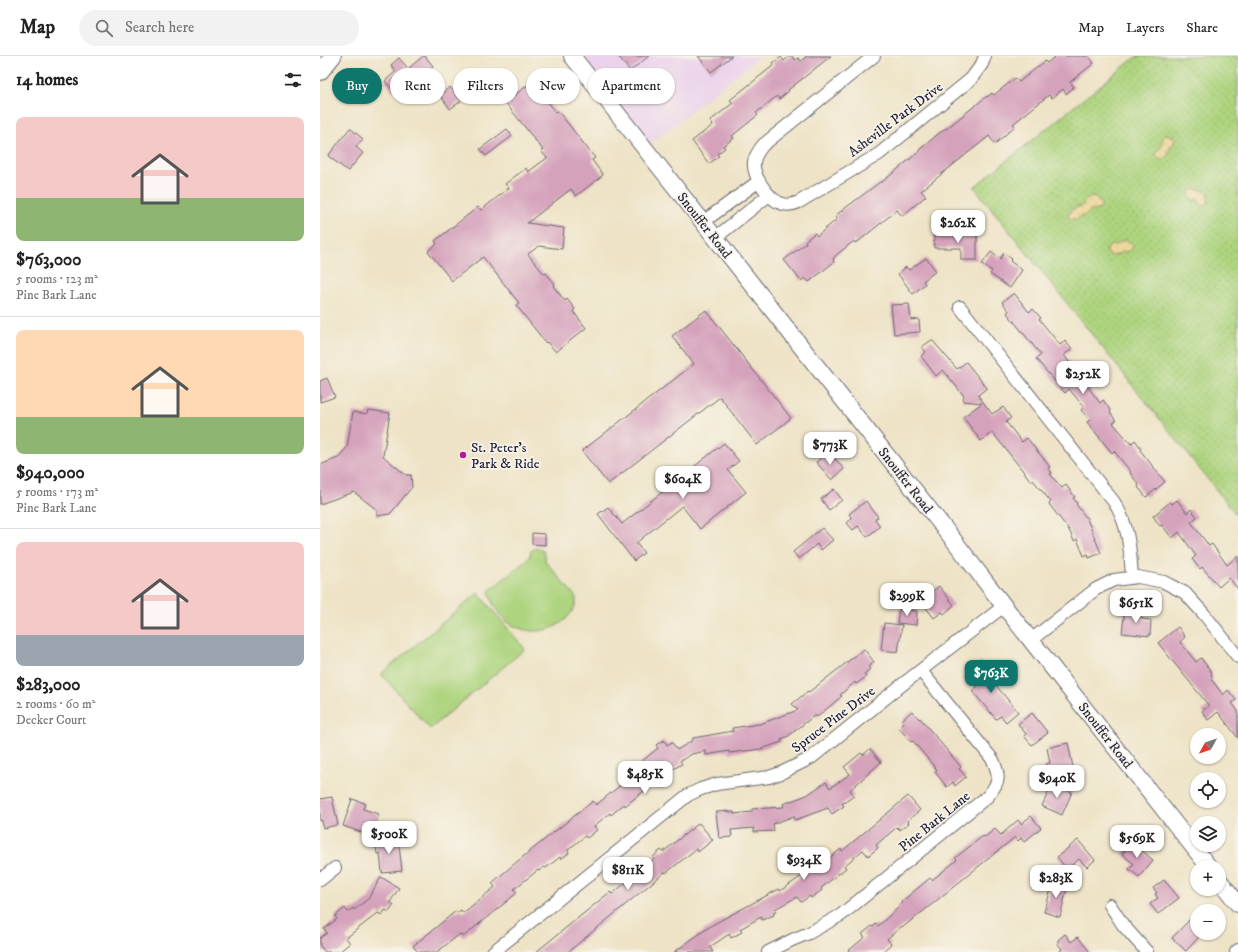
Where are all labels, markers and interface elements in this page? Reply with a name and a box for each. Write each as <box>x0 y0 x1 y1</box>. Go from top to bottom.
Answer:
search box <box>79 10 359 46</box>
text: Map <box>20 16 55 39</box>
icon: search <box>93 17 115 39</box>
text: Search here <box>125 18 194 37</box>
text: Map <box>1078 19 1104 37</box>
text: Layers <box>1126 19 1164 37</box>
text: Share <box>1186 19 1218 37</box>
chip: Buy <box>332 68 382 104</box>
chip: Rent <box>390 68 445 104</box>
chip: Filters <box>453 68 518 104</box>
chip: New <box>526 68 580 104</box>
chip: Apartment <box>588 68 675 104</box>
text: 14 homes <box>16 69 78 91</box>
icon: filters <box>282 69 304 91</box>
street label: Asheville Park Drive <box>845 78 947 161</box>
icon: home <box>124 143 196 215</box>
street label: Snouffer Road <box>673 189 736 262</box>
pin: $262K <box>930 210 986 244</box>
text: $262K <box>940 215 976 231</box>
text: $763,000 <box>16 249 81 271</box>
text: 5 rooms · 123 m² <box>16 271 98 287</box>
text: Pine Bark Lane <box>16 287 97 303</box>
icon: home <box>124 356 196 428</box>
pin: $252K <box>1055 361 1111 395</box>
text: $252K <box>1065 366 1101 382</box>
pin: $773K <box>802 432 858 466</box>
text: $773K <box>813 437 847 453</box>
place label: St. Peter's Park & Ride <box>471 439 540 473</box>
street label: Snouffer Road <box>874 444 937 517</box>
marker: St. Peter's Park & Ride <box>458 450 468 460</box>
text: $940,000 <box>16 462 85 484</box>
pin: $604K <box>655 466 711 500</box>
text: $604K <box>664 471 702 487</box>
text: 5 rooms · 173 m² <box>16 484 98 500</box>
text: Pine Bark Lane <box>16 500 97 516</box>
icon: home <box>124 568 196 640</box>
pin: $299K <box>879 583 935 617</box>
text: $299K <box>889 588 925 604</box>
pin: $651K <box>1108 590 1164 624</box>
text: $651K <box>1119 595 1153 611</box>
pin: $763K <box>963 660 1019 694</box>
text: $763K <box>974 665 1008 681</box>
text: $283,000 <box>16 674 81 696</box>
street label: Spruce Pine Drive <box>788 682 879 757</box>
text: 2 rooms · 60 m² <box>16 696 96 712</box>
street label: Snouffer Road <box>1074 699 1137 772</box>
text: Decker Court <box>16 712 86 728</box>
north arrow <box>1190 728 1226 764</box>
map controls <box>1190 728 1226 940</box>
pin: $485K <box>617 761 673 795</box>
pin: $940K <box>1029 765 1085 799</box>
text: $485K <box>627 766 663 782</box>
text: $940K <box>1038 770 1076 786</box>
button: locate <box>1190 772 1226 808</box>
street label: Pine Bark Lane <box>895 787 974 856</box>
button: layers <box>1190 816 1226 852</box>
pin: $500K <box>361 821 417 855</box>
pin: $569K <box>1109 825 1165 859</box>
text: $500K <box>371 826 407 842</box>
text: $569K <box>1119 830 1155 846</box>
pin: $934K <box>776 847 832 881</box>
text: $934K <box>786 852 822 868</box>
pin: $811K <box>600 857 656 891</box>
button: + <box>1190 860 1226 896</box>
text: $811K <box>612 862 644 878</box>
pin: $283K <box>1028 865 1084 899</box>
text: $283K <box>1039 870 1073 886</box>
button: − <box>1190 904 1226 940</box>

